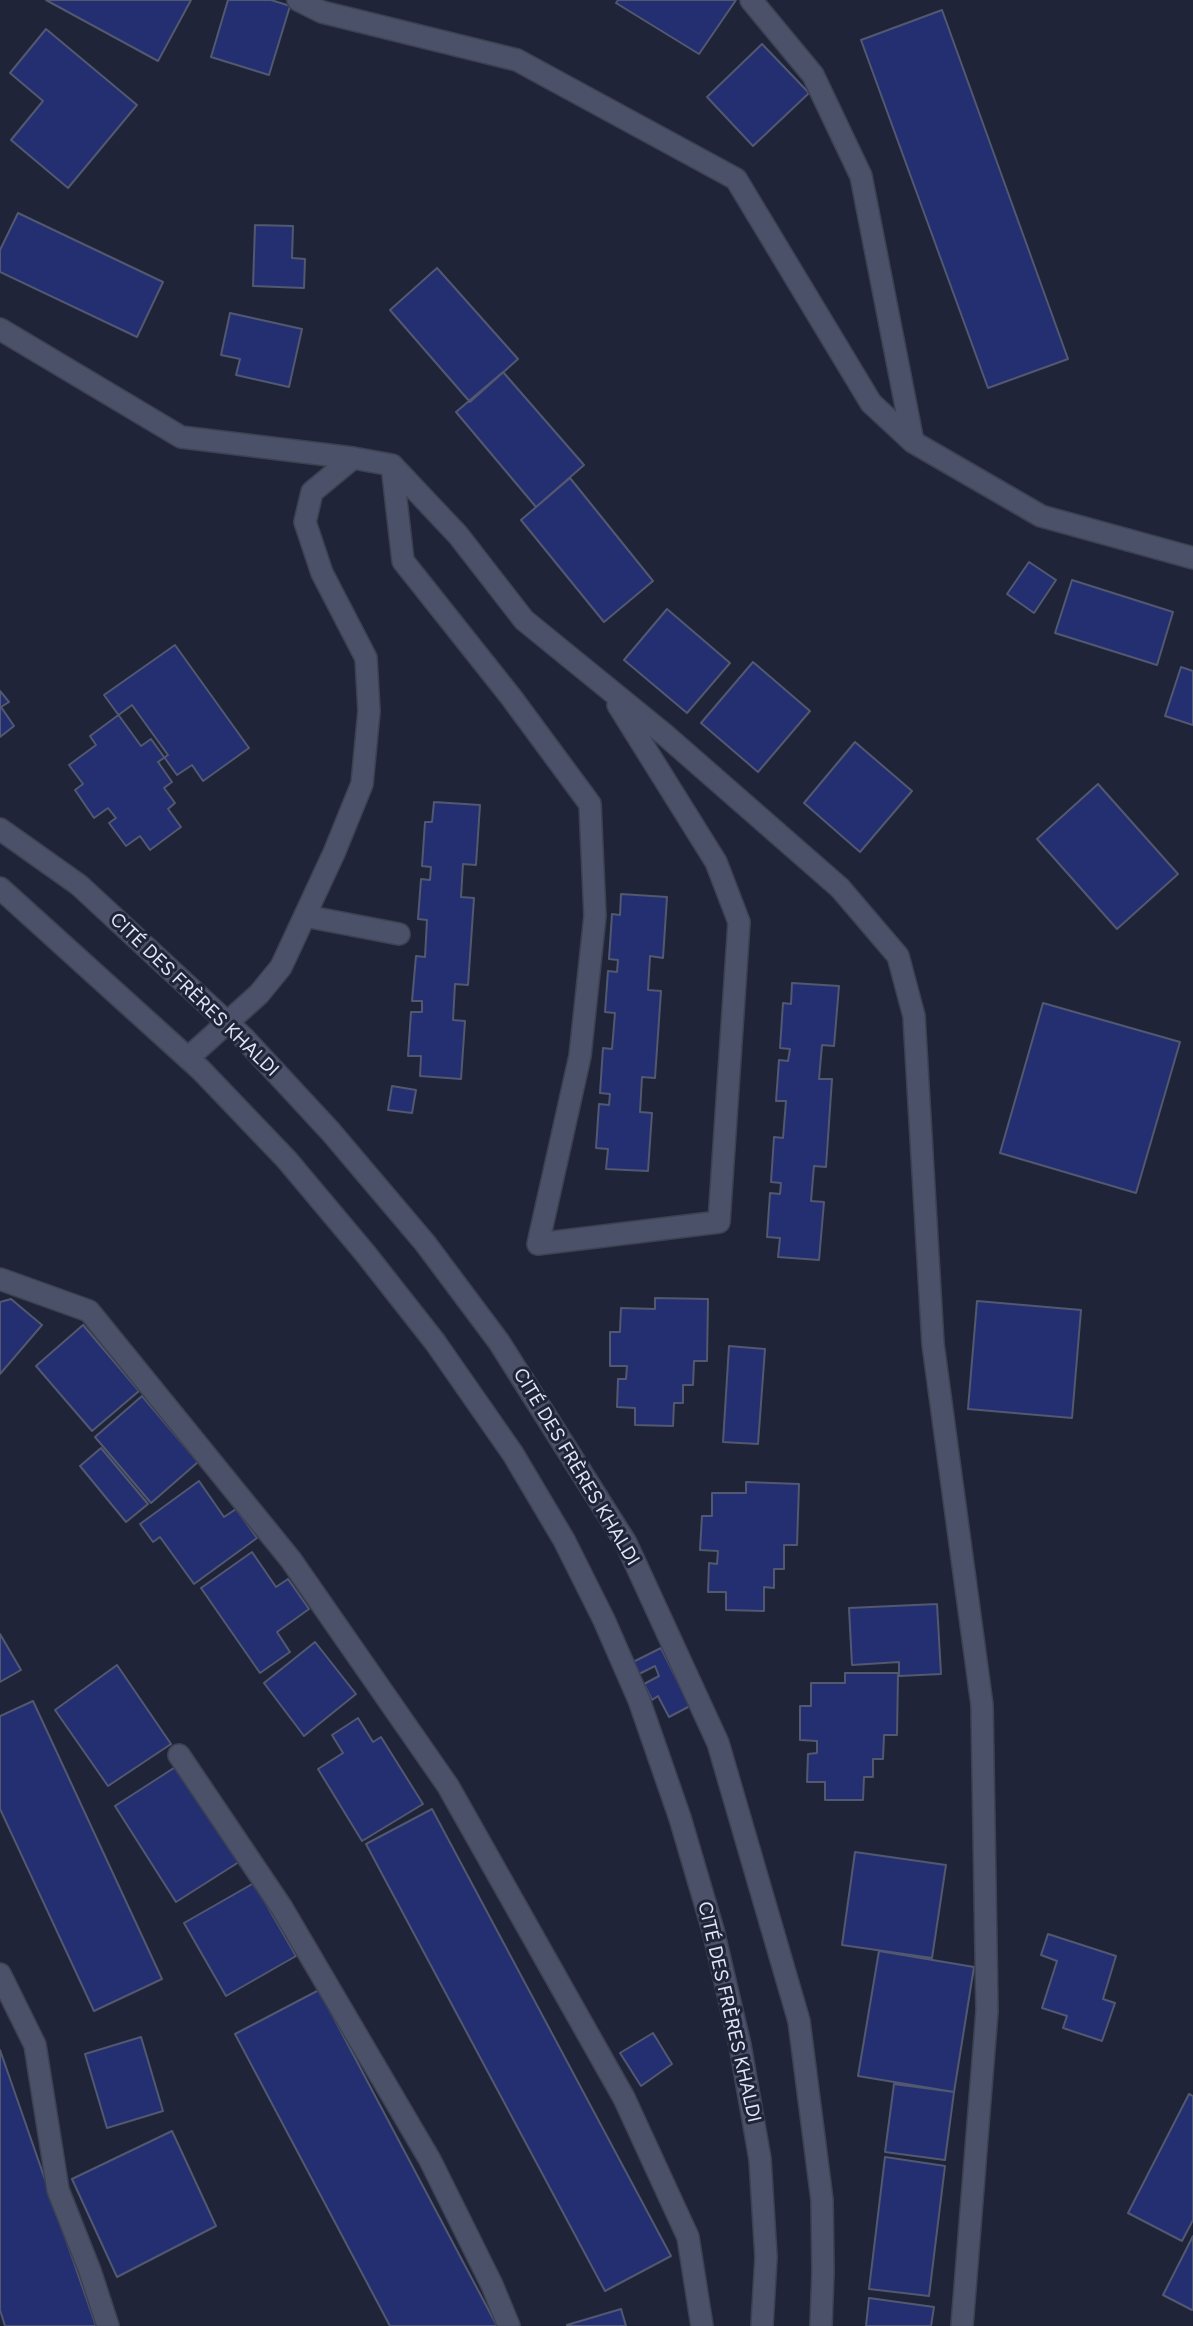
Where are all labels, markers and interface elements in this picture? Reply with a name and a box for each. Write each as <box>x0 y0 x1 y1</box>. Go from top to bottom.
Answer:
street label: CITÉ DES FRÈRES KHALDI <box>105 908 283 1082</box>
street label: CITÉ DES FRÈRES KHALDI <box>508 1364 644 1570</box>
street label: CITÉ DES FRÈRES KHALDI <box>693 1899 765 2125</box>

